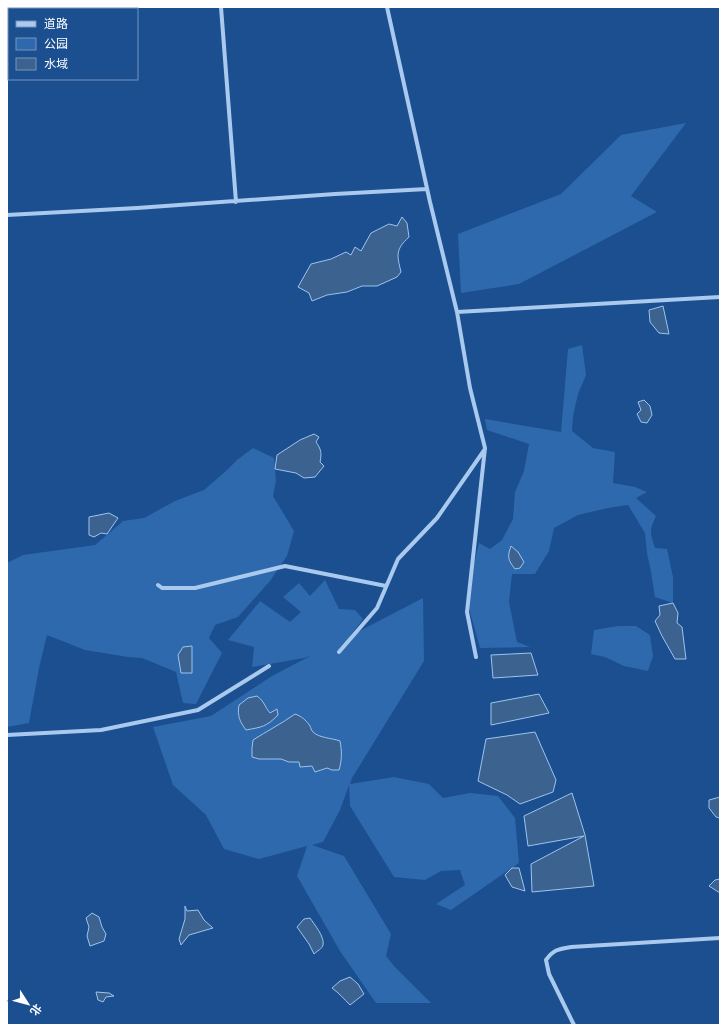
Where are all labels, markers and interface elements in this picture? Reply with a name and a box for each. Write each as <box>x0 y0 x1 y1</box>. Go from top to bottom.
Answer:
legend <box>8 8 138 80</box>
text: 道路 <box>44 16 68 32</box>
text: 公园 <box>44 36 68 52</box>
text: 水域 <box>44 56 68 72</box>
north arrow <box>8 984 48 1024</box>
text: 北 <box>26 1001 45 1018</box>

